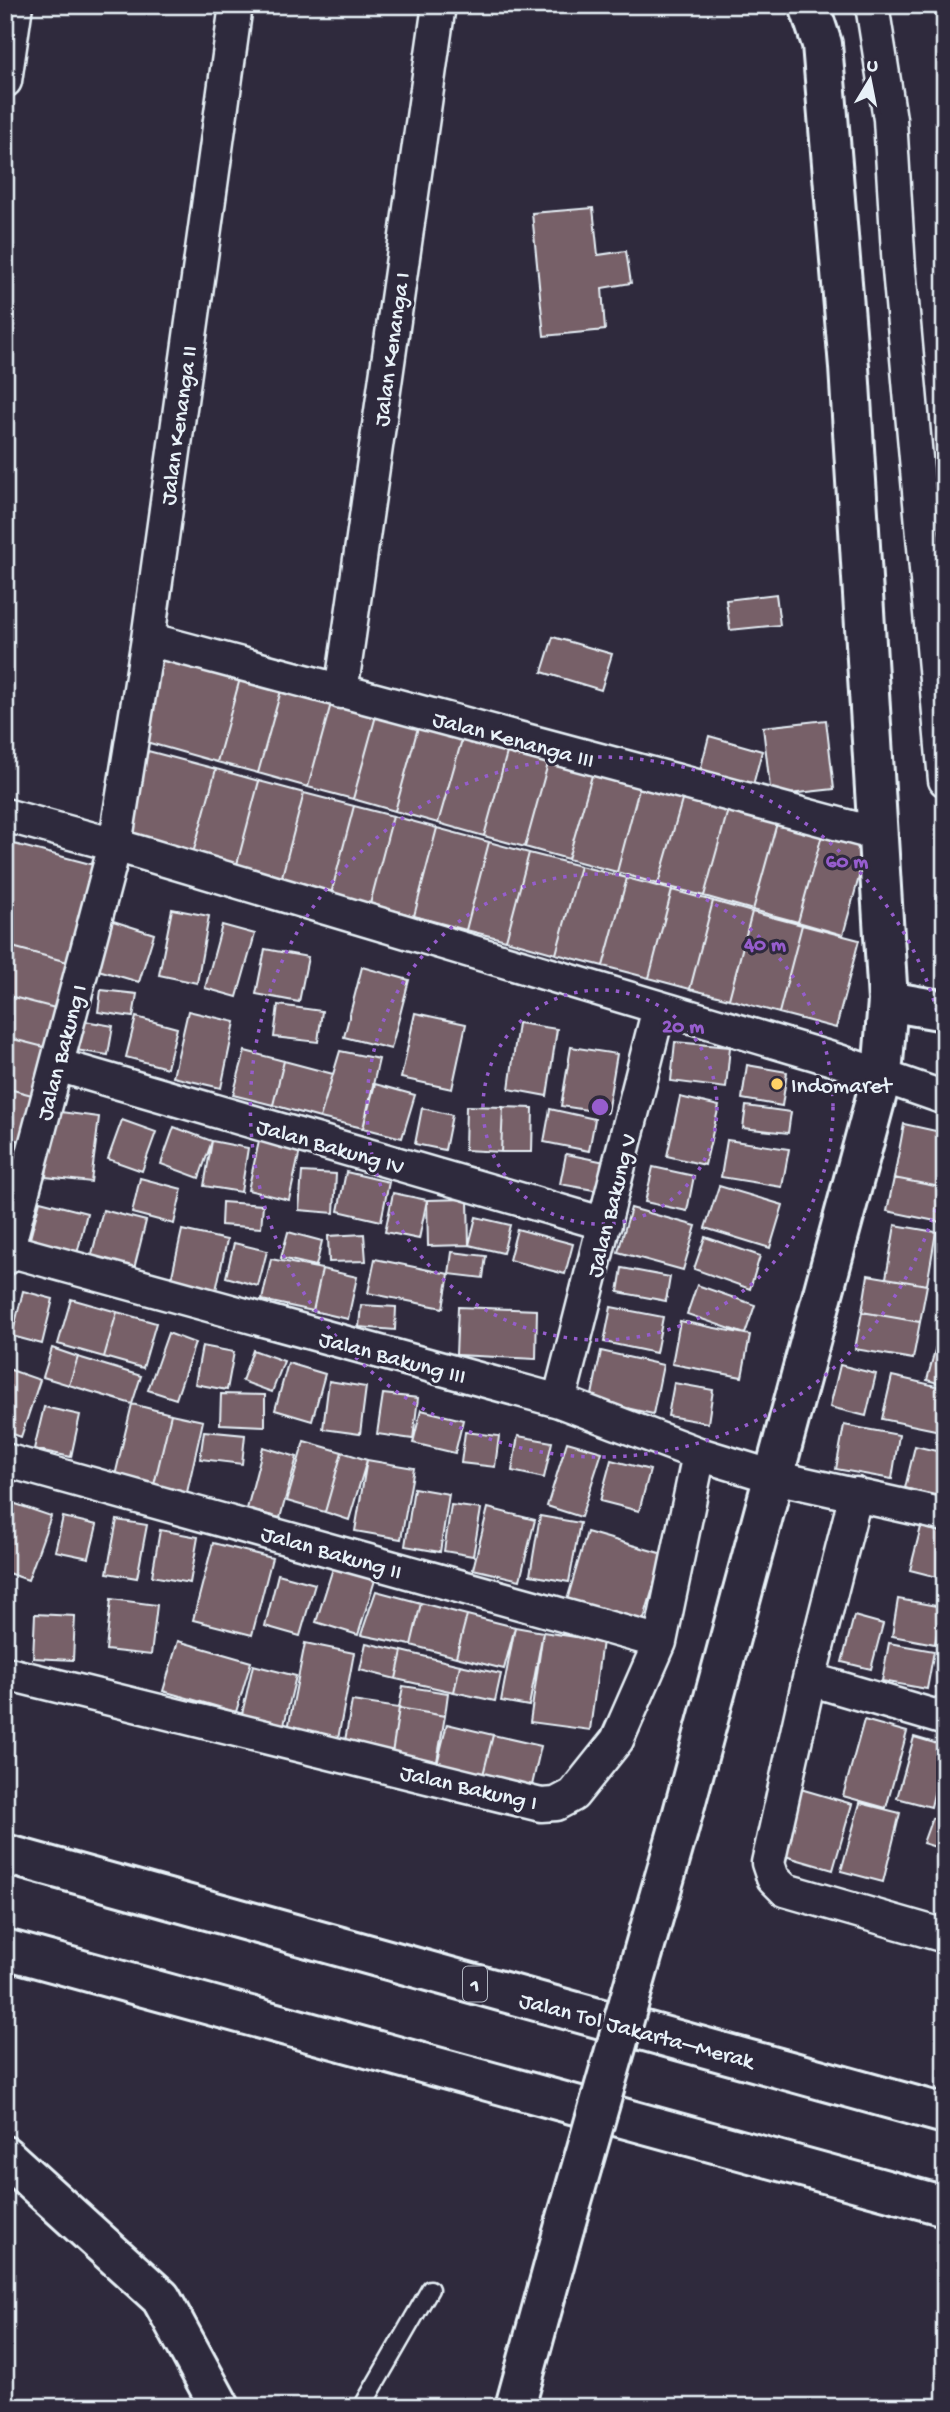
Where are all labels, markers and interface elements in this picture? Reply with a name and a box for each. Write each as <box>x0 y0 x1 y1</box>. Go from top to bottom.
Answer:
north arrow <box>834 46 904 116</box>
text: U <box>865 54 880 79</box>
street label: Jalan Kenanga I <box>369 271 418 428</box>
street label: Jalan Kenanga II <box>156 344 205 507</box>
street label: Jalan Kenanga III <box>429 707 597 776</box>
text: 60 m <box>826 851 868 876</box>
text: 40 m <box>743 934 786 959</box>
street label: Jalan Bakung I <box>32 982 95 1124</box>
text: 20 m <box>662 1016 704 1041</box>
place label: Indomaret <box>791 1074 893 1101</box>
marker: Indomaret <box>769 1076 785 1092</box>
centre of rings <box>588 1095 612 1119</box>
street label: Jalan Bakung IV <box>253 1114 407 1182</box>
street label: Jalan Bakung V <box>583 1131 644 1280</box>
street label: Jalan Bakung III <box>316 1327 468 1392</box>
street label: Jalan Bakung II <box>258 1521 405 1587</box>
street label: Jalan Bakung I <box>397 1761 539 1818</box>
road number: 1 <box>463 1966 487 2002</box>
street label: Jalan Tol Jakarta–Merak <box>516 1988 759 2077</box>

